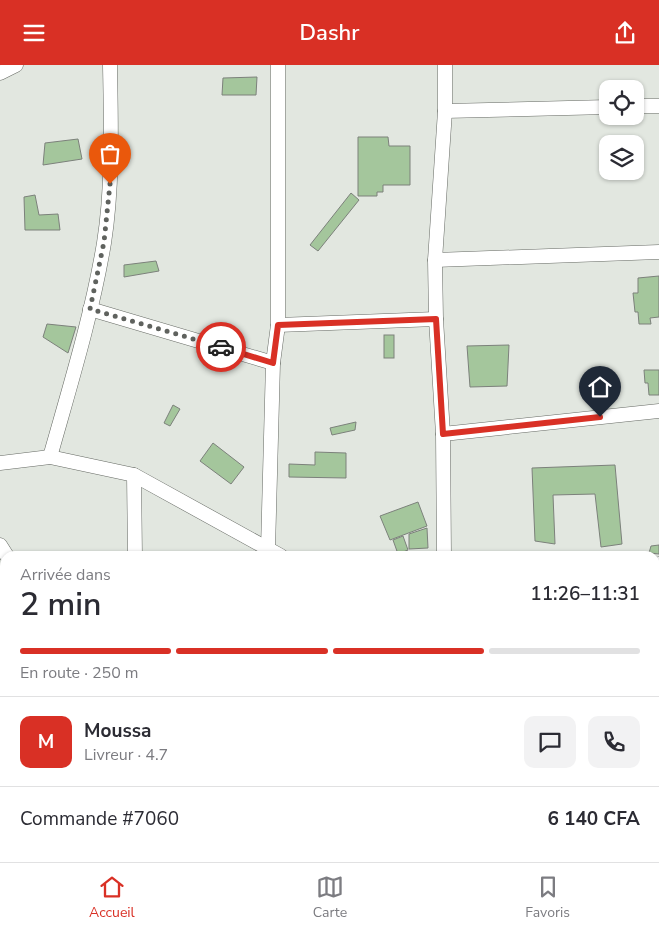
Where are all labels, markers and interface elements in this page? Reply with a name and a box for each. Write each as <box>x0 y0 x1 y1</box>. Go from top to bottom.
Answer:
text: Dashr <box>300 18 359 48</box>
icon: menu <box>20 19 48 47</box>
icon: share <box>611 19 639 47</box>
map controls <box>599 80 644 180</box>
button: locate <box>599 80 644 125</box>
pin <box>89 133 131 184</box>
button: layers <box>599 135 644 180</box>
icon: bag <box>96 140 124 168</box>
courier <box>196 322 246 372</box>
icon: car <box>207 333 235 361</box>
pin <box>579 366 621 417</box>
icon: home <box>586 373 614 401</box>
text: Arrivée dans <box>20 564 111 586</box>
text: 11:26–11:31 <box>530 581 640 607</box>
text: 2 min <box>20 583 102 626</box>
text: En route · 250 m <box>20 662 139 684</box>
button: chat <box>524 716 576 768</box>
button: phone <box>588 716 640 768</box>
text: Moussa <box>84 718 151 744</box>
text: M <box>38 729 54 755</box>
text: Livreur · 4.7 <box>84 744 168 766</box>
text: Commande #7060 <box>20 806 179 832</box>
text: 6 140 CFA <box>547 806 640 832</box>
tab: Accueil <box>89 873 135 922</box>
tab: Carte <box>313 873 347 922</box>
tab: Favoris <box>525 873 570 922</box>

